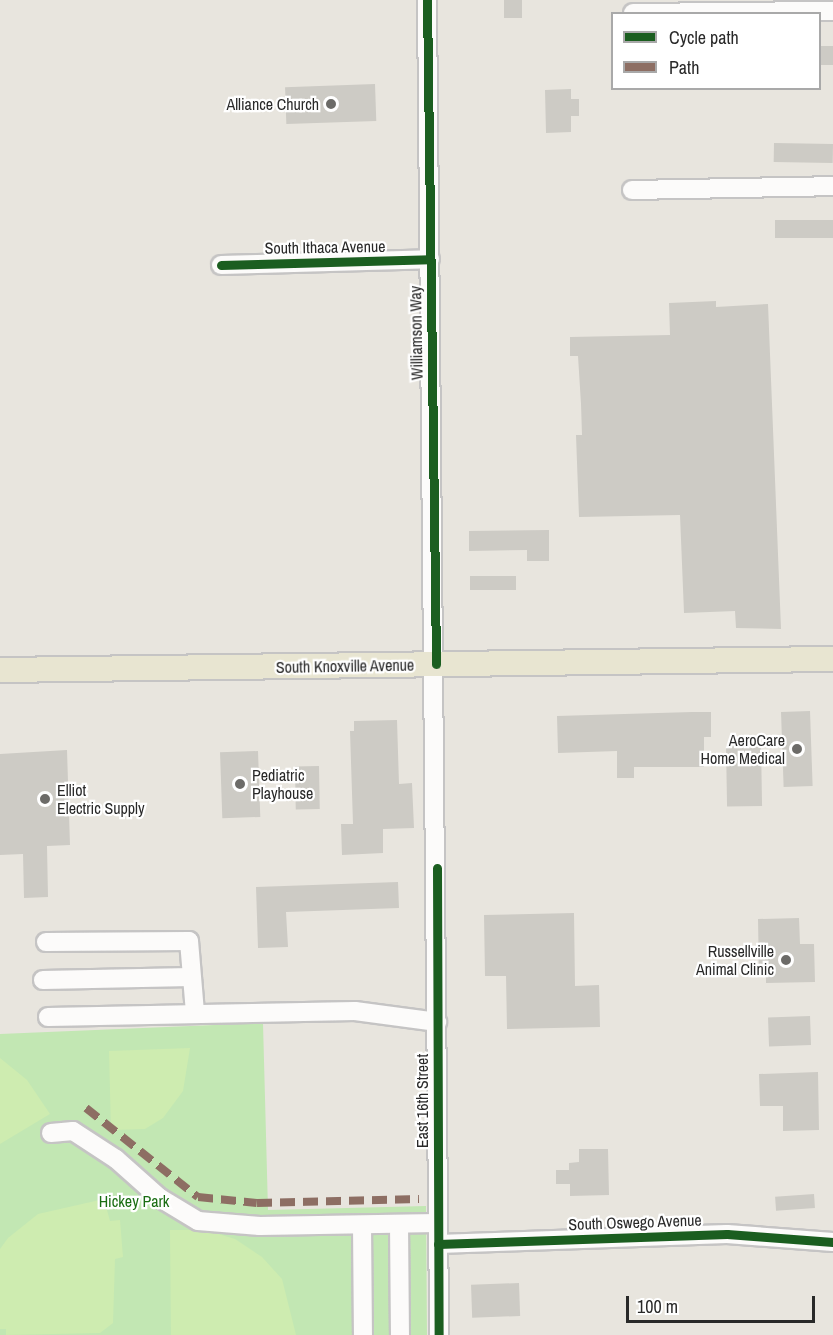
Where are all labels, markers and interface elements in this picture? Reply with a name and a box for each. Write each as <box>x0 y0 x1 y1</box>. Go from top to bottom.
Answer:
legend <box>611 12 821 90</box>
text: Cycle path <box>669 25 739 50</box>
text: Path <box>669 55 699 80</box>
place label: Alliance Church <box>226 94 319 114</box>
marker: Alliance Church <box>324 97 338 111</box>
street label: South Ithaca Avenue <box>264 236 386 258</box>
street label: Williamson Way <box>406 286 426 380</box>
street label: South Knoxville Avenue <box>275 655 415 677</box>
place label: AeroCare Home Medical <box>700 730 785 768</box>
marker: AeroCare Home Medical <box>790 742 804 756</box>
place label: Pediatric Playhouse <box>252 765 313 803</box>
marker: Pediatric Playhouse <box>233 777 247 791</box>
place label: Elliot Electric Supply <box>57 780 145 818</box>
marker: Elliot Electric Supply <box>38 792 52 806</box>
place label: Russellville Animal Clinic <box>696 941 774 979</box>
marker: Russellville Animal Clinic <box>779 953 793 967</box>
street label: East 16th Street <box>412 1054 432 1148</box>
park label: Hickey Park <box>99 1191 169 1211</box>
street label: South Oswego Avenue <box>568 1210 702 1234</box>
scale bar <box>629 1284 818 1322</box>
text: 100 m <box>637 1294 678 1319</box>

